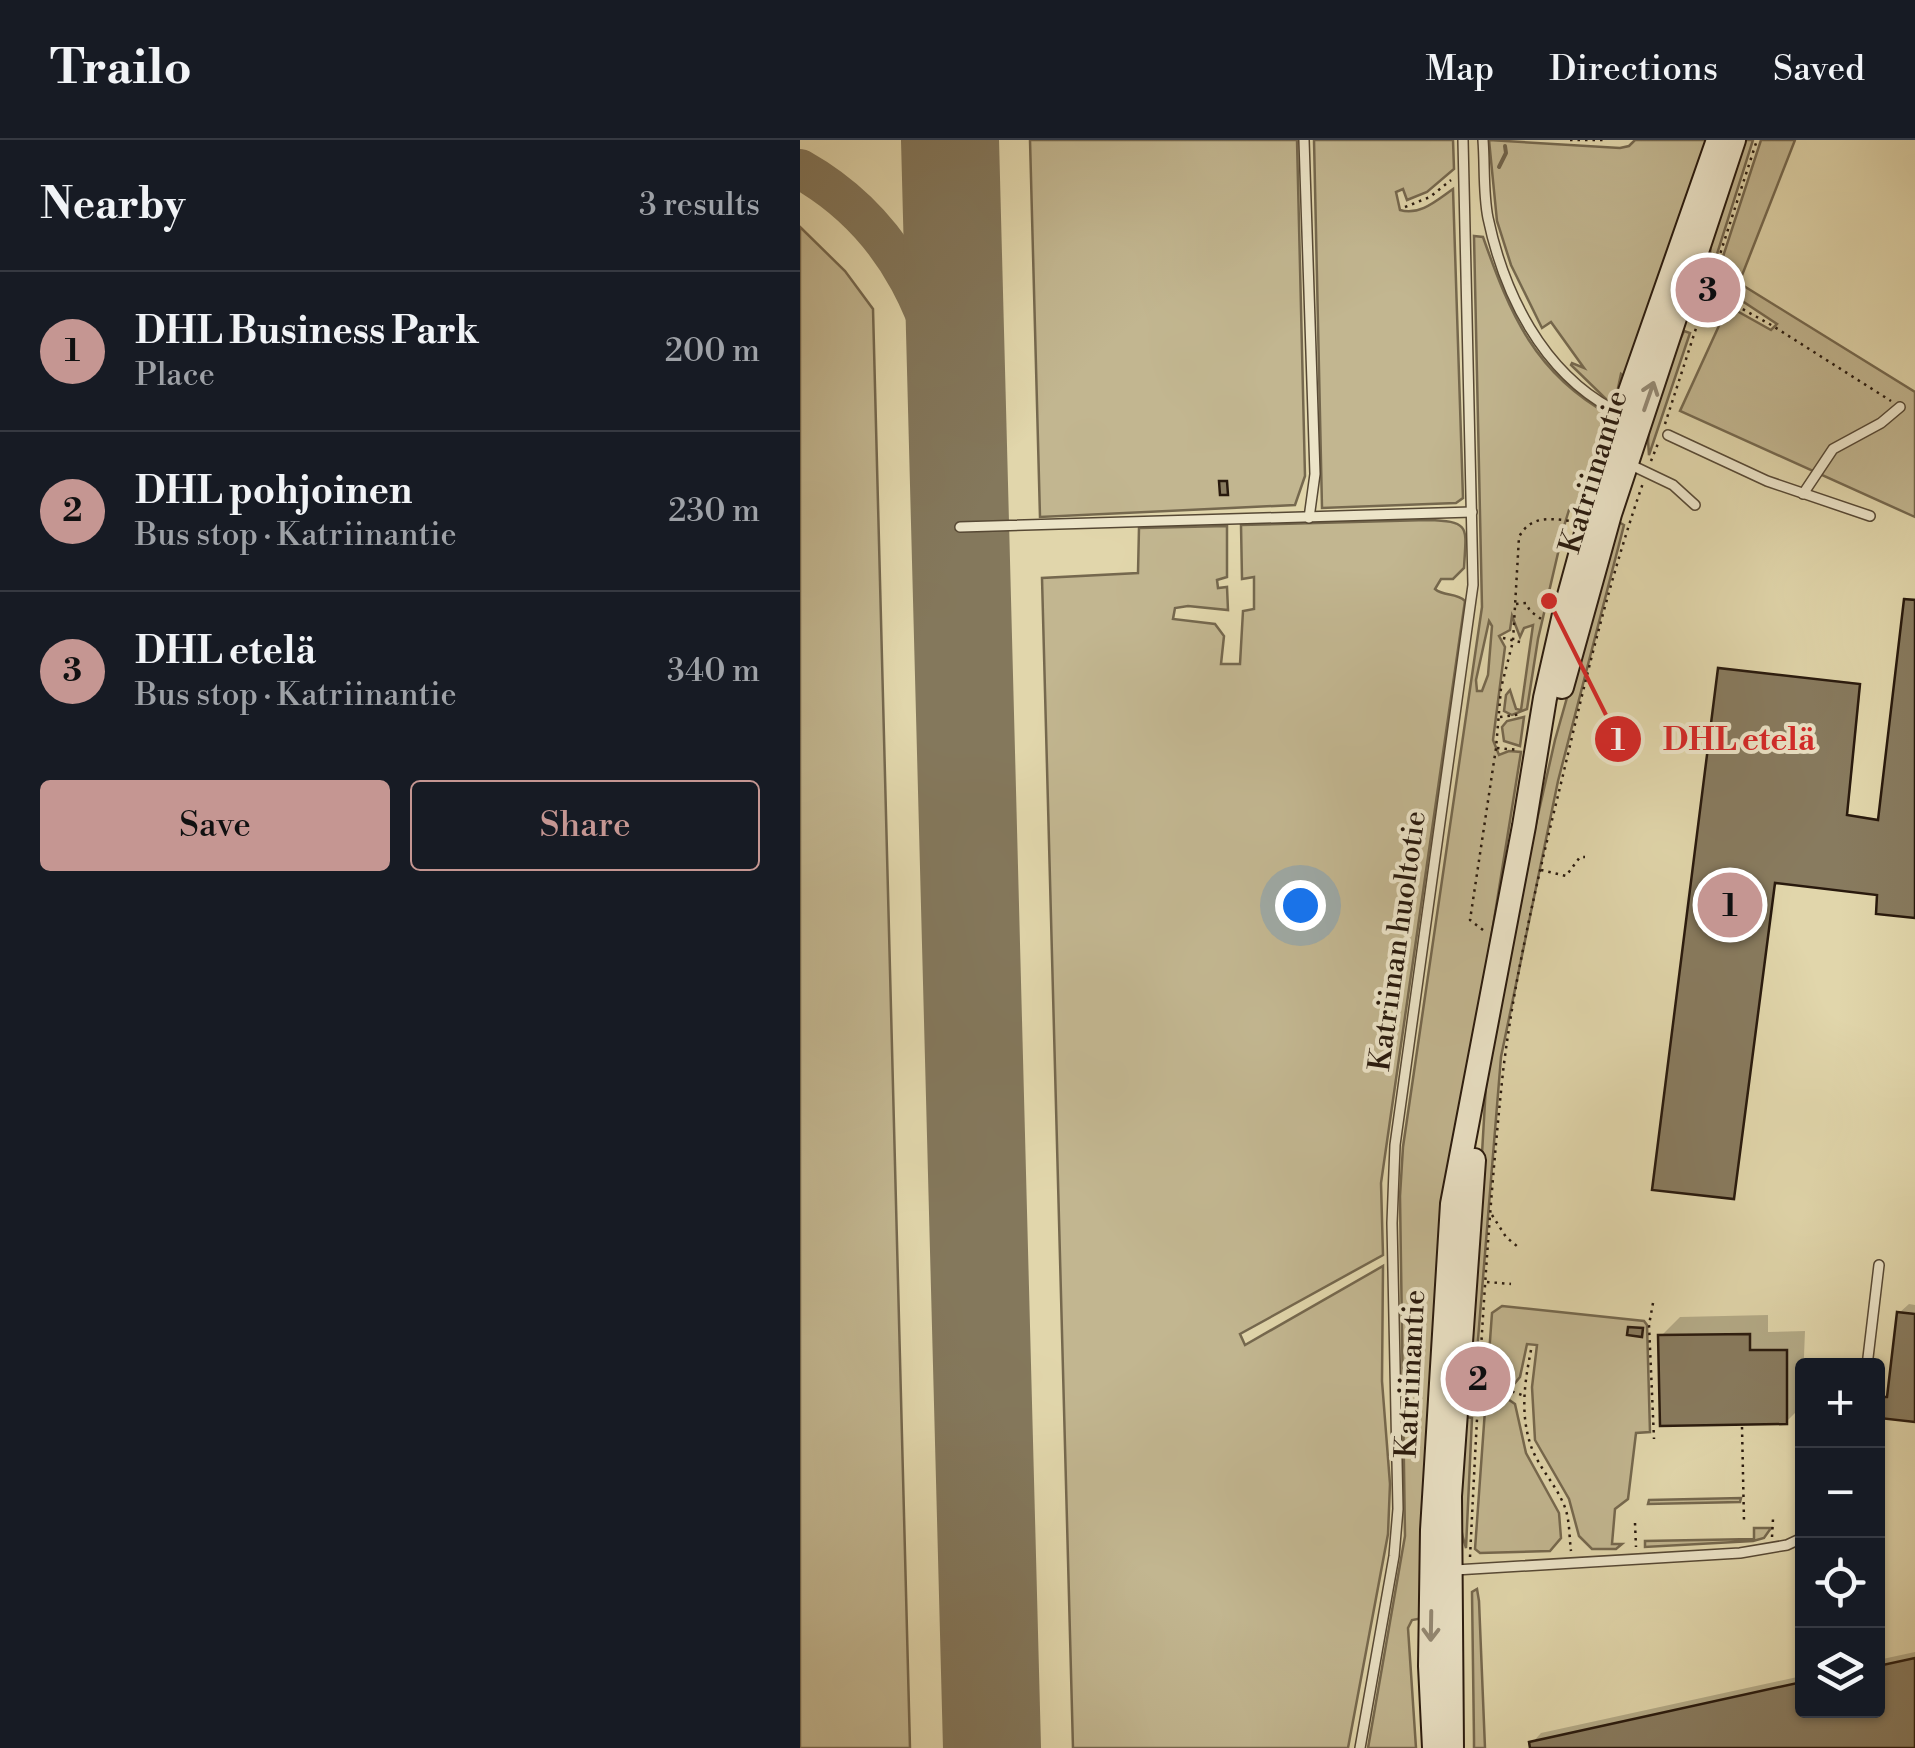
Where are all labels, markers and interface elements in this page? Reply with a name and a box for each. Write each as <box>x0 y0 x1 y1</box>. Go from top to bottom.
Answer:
text: Trailo <box>50 39 192 99</box>
text: Map <box>1425 48 1494 91</box>
text: Directions <box>1549 48 1718 91</box>
text: Saved <box>1773 48 1865 91</box>
text: Nearby <box>40 179 185 232</box>
text: 3 results <box>639 185 760 225</box>
pin: 3 <box>1676 252 1740 328</box>
text: DHL Business Park <box>135 308 479 355</box>
text: 1 <box>65 331 80 371</box>
text: 200 m <box>665 331 760 371</box>
text: Place <box>135 355 215 395</box>
one-way arrow <box>1641 382 1659 413</box>
street label: Katriinantie <box>1551 386 1637 558</box>
text: DHL pohjoinen <box>135 468 412 515</box>
text: 2 <box>62 491 83 531</box>
text: 230 m <box>668 491 760 531</box>
text: Bus stop · Katriinantie <box>135 515 457 555</box>
text: DHL etelä <box>135 628 316 675</box>
text: 3 <box>63 651 82 691</box>
text: 340 m <box>667 651 760 691</box>
text: Bus stop · Katriinantie <box>135 675 457 715</box>
callout: DHL etelä <box>1593 708 1835 770</box>
text: DHL etelä <box>1663 720 1816 760</box>
text: 1 <box>1611 722 1626 760</box>
button: Save <box>40 780 390 871</box>
button: Share <box>410 780 760 871</box>
street label: Katriinan huoltotie <box>1361 808 1435 1074</box>
pin: 1 <box>1698 868 1762 942</box>
your location <box>1275 880 1326 931</box>
street label: Katriinantie <box>1388 1289 1434 1459</box>
pin: 2 <box>1446 1342 1510 1416</box>
map controls <box>1795 1358 1885 1718</box>
button: + <box>1795 1358 1885 1448</box>
button: − <box>1795 1448 1885 1538</box>
button: locate <box>1795 1538 1885 1628</box>
one-way arrow <box>1422 1610 1440 1642</box>
button: layers <box>1795 1628 1885 1718</box>

